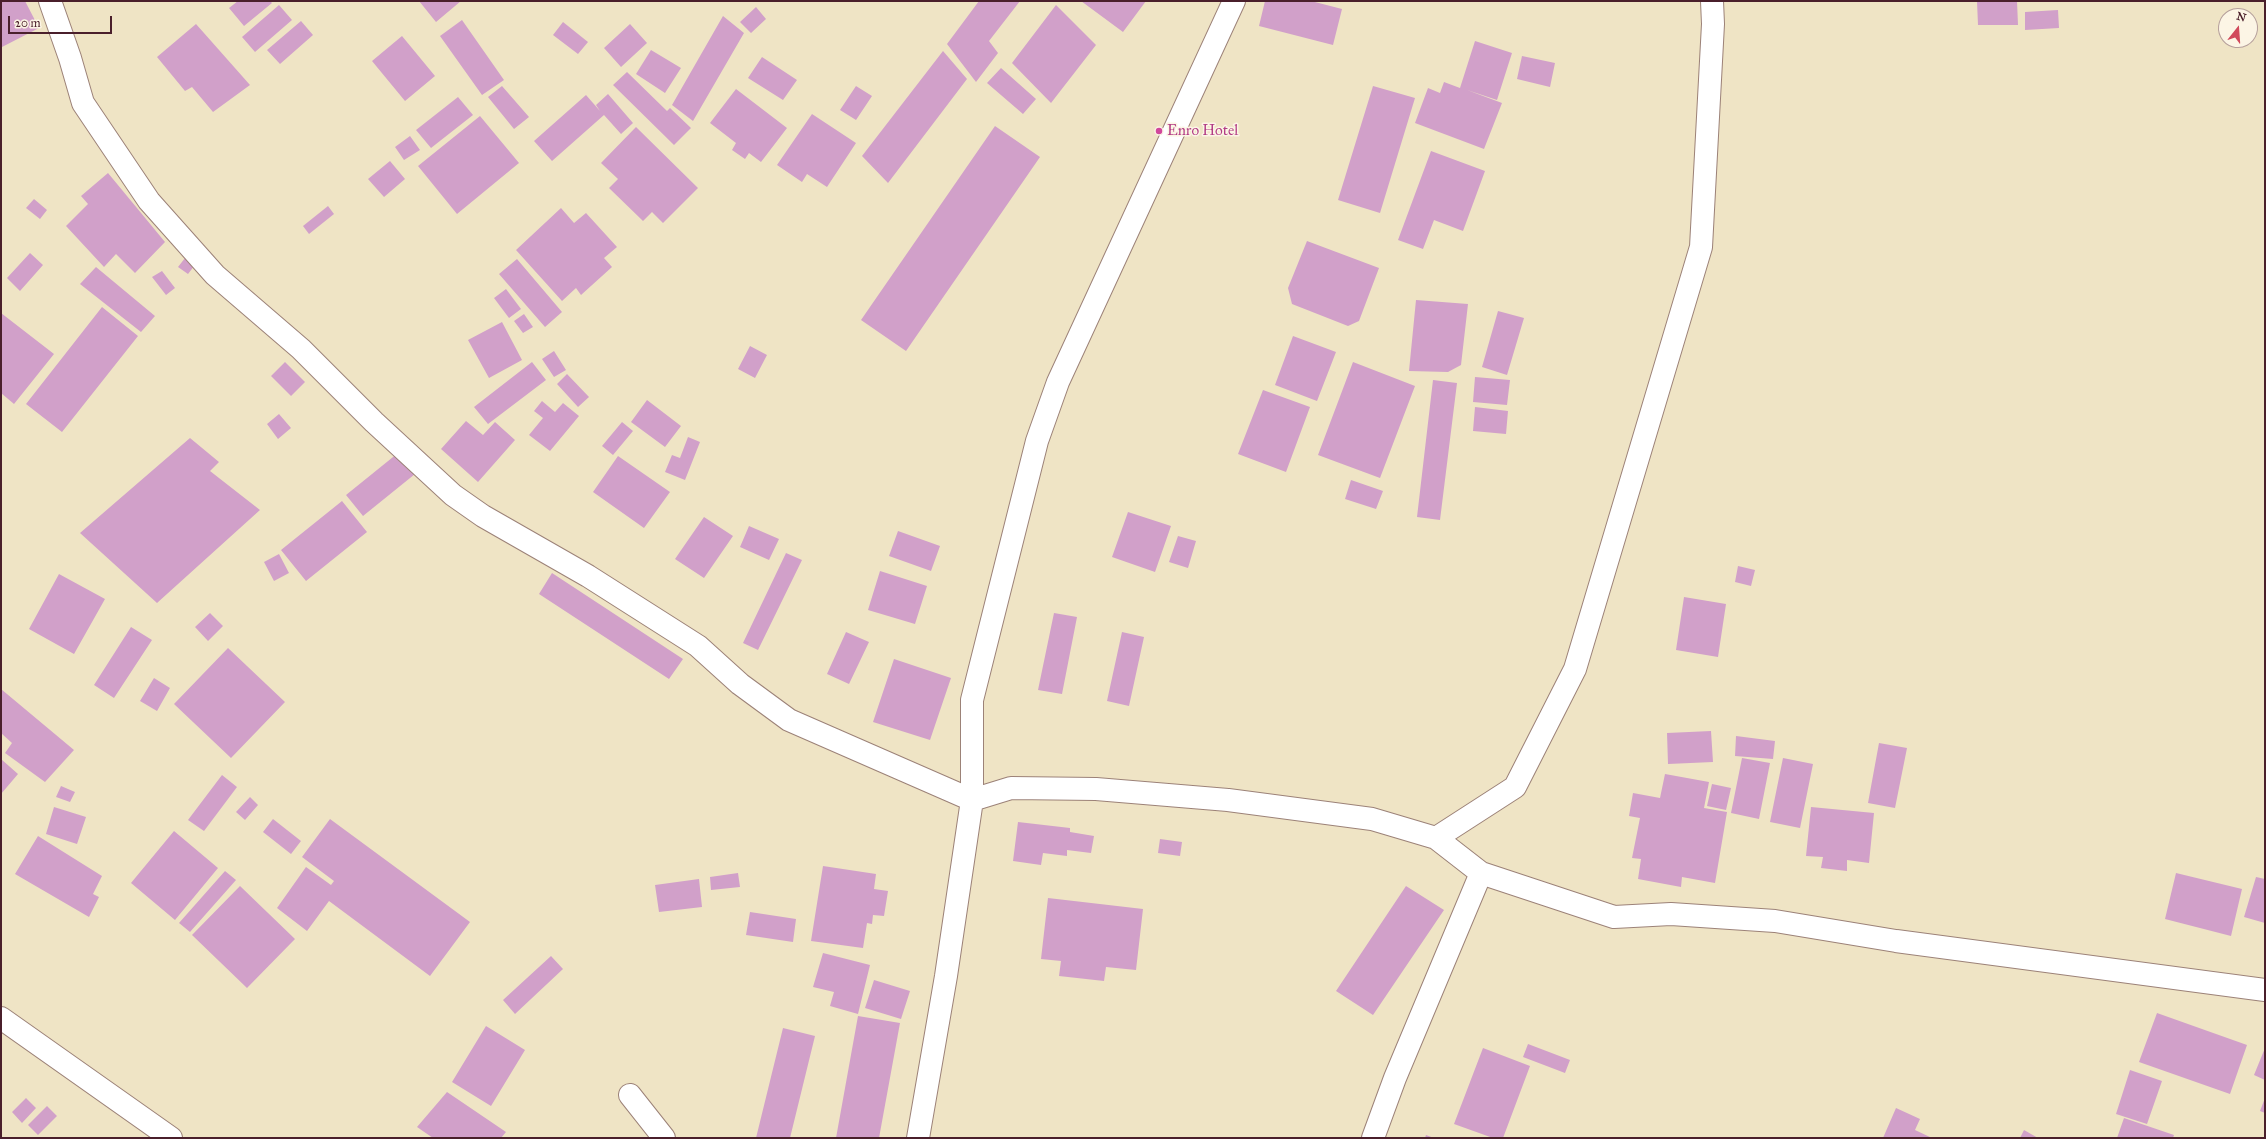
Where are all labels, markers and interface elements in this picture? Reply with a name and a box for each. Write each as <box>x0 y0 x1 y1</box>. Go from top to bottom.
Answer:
scale bar <box>10 8 114 34</box>
north arrow <box>2218 8 2258 48</box>
text: N <box>2235 9 2248 25</box>
text: 20 m <box>15 16 41 30</box>
place label: Enro Hotel <box>1167 122 1238 140</box>
marker: Enro Hotel <box>1154 126 1164 136</box>

